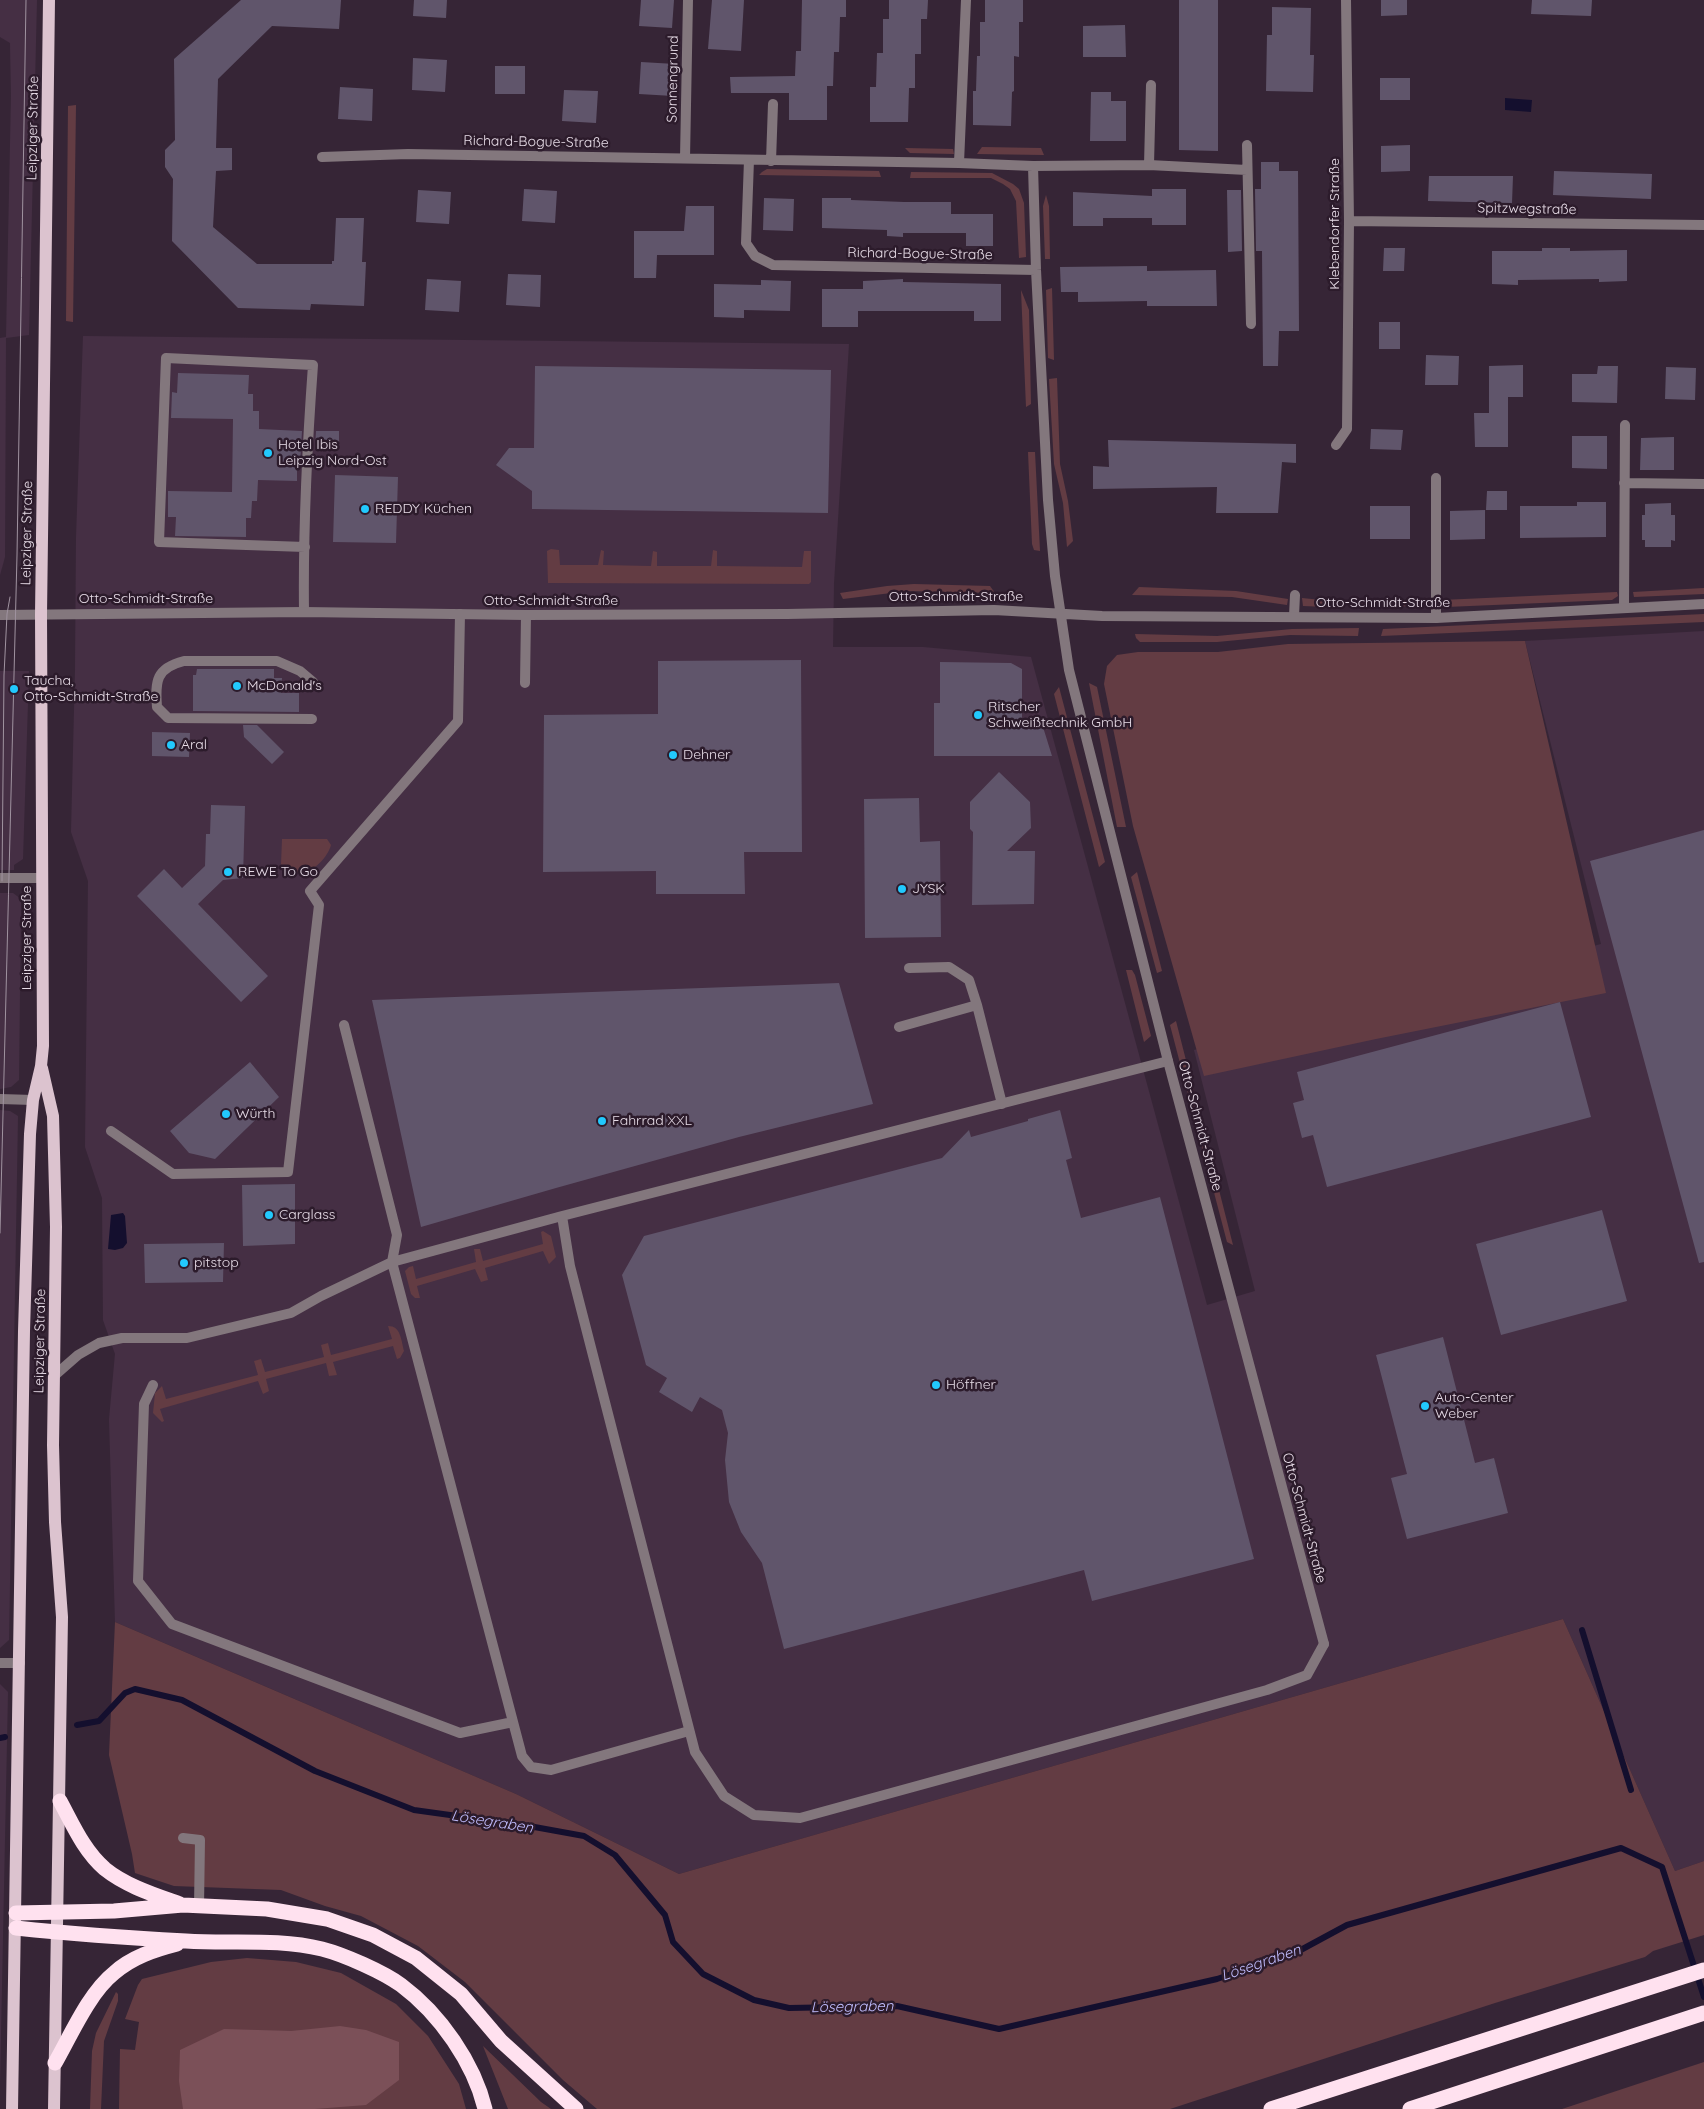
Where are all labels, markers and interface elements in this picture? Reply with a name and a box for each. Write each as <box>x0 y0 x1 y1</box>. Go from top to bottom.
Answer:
street label: Sonnengrund <box>664 35 682 123</box>
street label: Leipziger Straße <box>24 76 42 180</box>
street label: Richard-Bogue-Straße <box>463 132 609 152</box>
street label: Klebendorfer Straße <box>1327 158 1343 290</box>
street label: Spitzwegstraße <box>1477 200 1577 218</box>
street label: Richard-Bogue-Straße <box>847 244 993 264</box>
place label: Hotel Ibis Leipzig Nord-Ost <box>278 437 387 470</box>
marker: Hotel Ibis Leipzig Nord-Ost <box>262 447 274 459</box>
street label: Leipziger Straße <box>18 481 36 585</box>
place label: REDDY Küchen <box>375 501 472 517</box>
marker: REDDY Küchen <box>359 503 371 515</box>
street label: Otto-Schmidt-Straße <box>889 589 1023 605</box>
street label: Otto-Schmidt-Straße <box>79 591 213 607</box>
street label: Otto-Schmidt-Straße <box>484 593 618 609</box>
street label: Otto-Schmidt-Straße <box>1316 595 1450 611</box>
place label: Taucha, Otto-Schmidt-Straße <box>24 673 158 706</box>
place label: McDonald's <box>247 678 322 694</box>
marker: McDonald's <box>231 680 243 692</box>
marker: Taucha, Otto-Schmidt-Straße <box>8 683 20 695</box>
place label: Ritscher Schweißtechnik GmbH <box>988 699 1132 732</box>
marker: Ritscher Schweißtechnik GmbH <box>972 709 984 721</box>
place label: Aral <box>181 737 207 753</box>
marker: Aral <box>165 739 177 751</box>
place label: Dehner <box>683 747 730 763</box>
marker: Dehner <box>667 749 679 761</box>
place label: REWE To Go <box>238 864 318 880</box>
marker: REWE To Go <box>222 866 234 878</box>
place label: JYSK <box>912 881 945 897</box>
marker: JYSK <box>896 883 908 895</box>
street label: Leipziger Straße <box>19 886 35 990</box>
street label: Otto-Schmidt-Straße <box>1175 1059 1225 1193</box>
place label: Würth <box>236 1106 275 1122</box>
marker: Würth <box>220 1108 232 1120</box>
place label: Fahrrad XXL <box>612 1113 692 1129</box>
marker: Fahrrad XXL <box>596 1115 608 1127</box>
place label: Carglass <box>279 1207 335 1223</box>
marker: Carglass <box>263 1209 275 1221</box>
place label: pitstop <box>194 1255 239 1271</box>
marker: pitstop <box>178 1257 190 1269</box>
street label: Leipziger Straße <box>31 1289 49 1393</box>
place label: Höffner <box>946 1377 996 1393</box>
marker: Höffner <box>930 1379 942 1391</box>
place label: Auto-Center Weber <box>1435 1390 1514 1422</box>
marker: Auto-Center Weber <box>1419 1400 1431 1412</box>
street label: Otto-Schmidt-Straße <box>1279 1451 1329 1585</box>
water label: Lösegraben <box>450 1807 534 1837</box>
water label: Lösegraben <box>1219 1941 1303 1985</box>
water label: Lösegraben <box>810 1997 894 2017</box>

